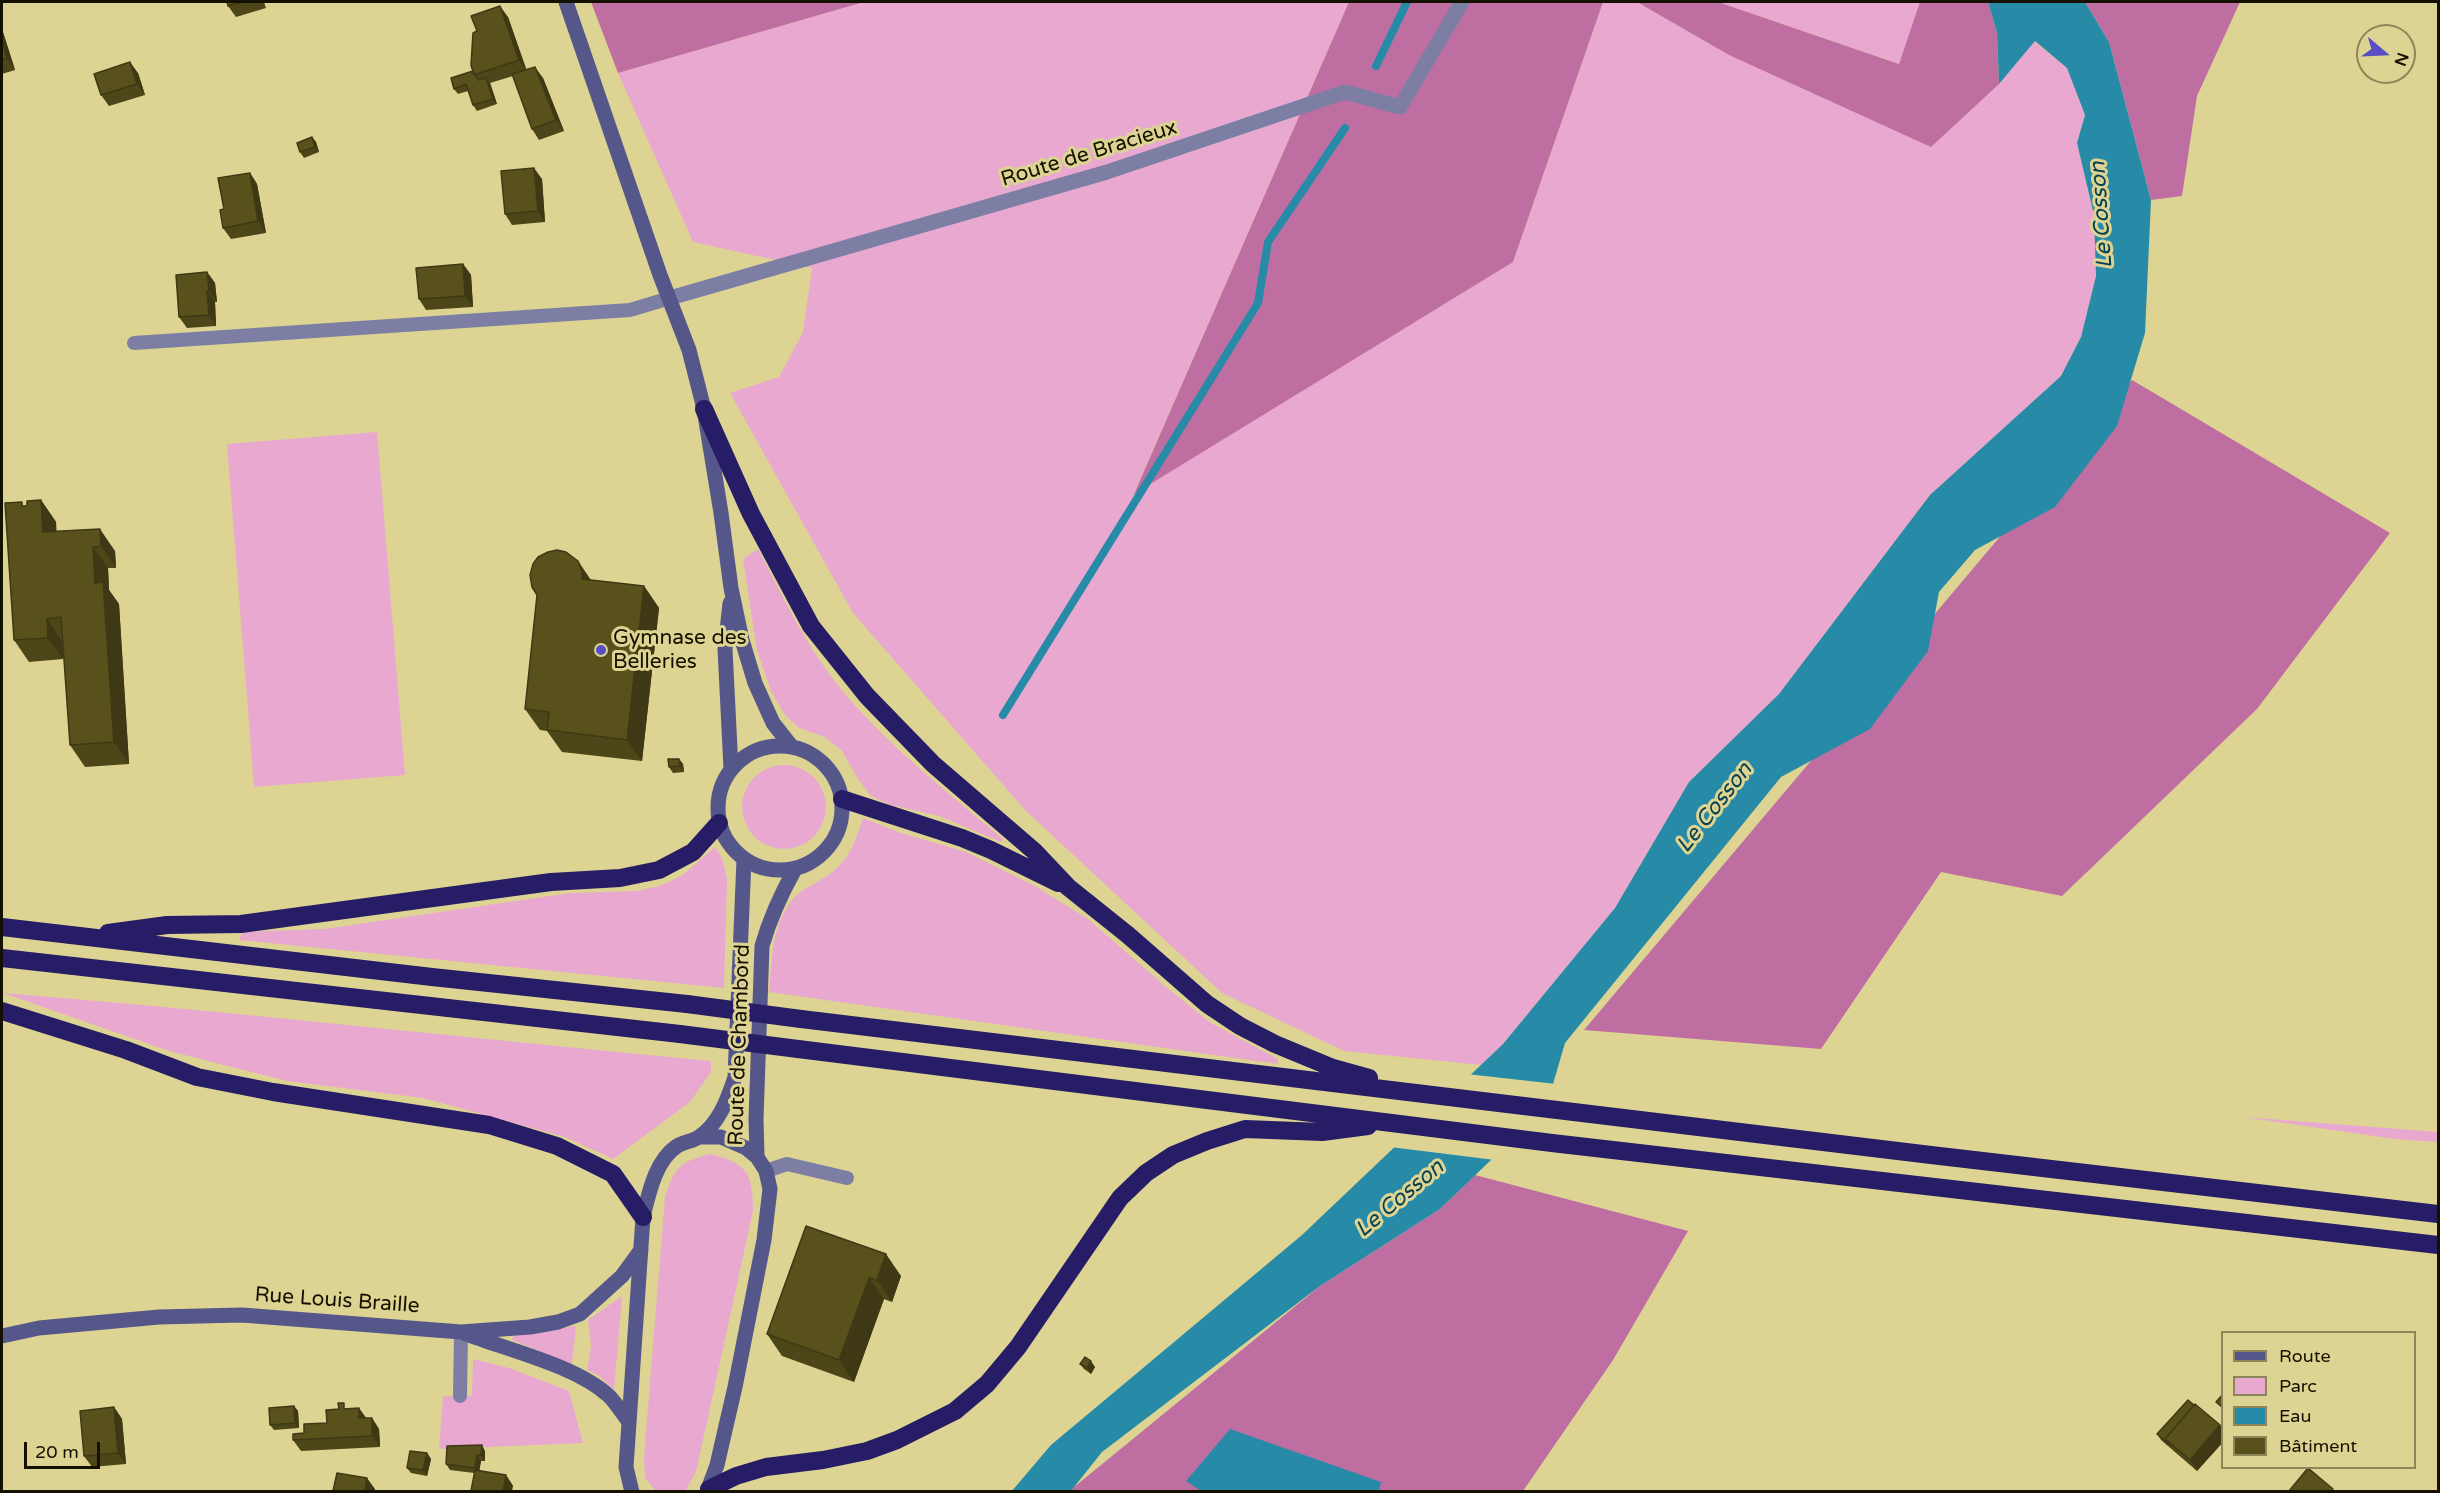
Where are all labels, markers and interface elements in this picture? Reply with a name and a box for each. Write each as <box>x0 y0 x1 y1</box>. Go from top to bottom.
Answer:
north arrow <box>2356 24 2416 84</box>
text: N <box>2390 50 2413 69</box>
street label: Route de Bracieux <box>998 115 1180 193</box>
water label: Le Cosson <box>2085 161 2119 269</box>
place label: Gymnase des Belleries <box>613 625 747 675</box>
marker: Gymnase des Belleries <box>594 643 608 657</box>
water label: Le Cosson <box>1672 758 1758 858</box>
street label: Route de Chambord <box>724 944 756 1146</box>
water label: Le Cosson <box>1351 1154 1449 1244</box>
street label: Rue Louis Braille <box>254 1283 420 1319</box>
legend <box>2221 1331 2416 1469</box>
text: Route <box>2279 1345 2331 1367</box>
text: Parc <box>2279 1375 2317 1397</box>
text: Eau <box>2279 1405 2311 1427</box>
scale bar <box>27 1430 104 1468</box>
text: Bâtiment <box>2279 1435 2357 1457</box>
text: 20 m <box>35 1441 79 1463</box>

